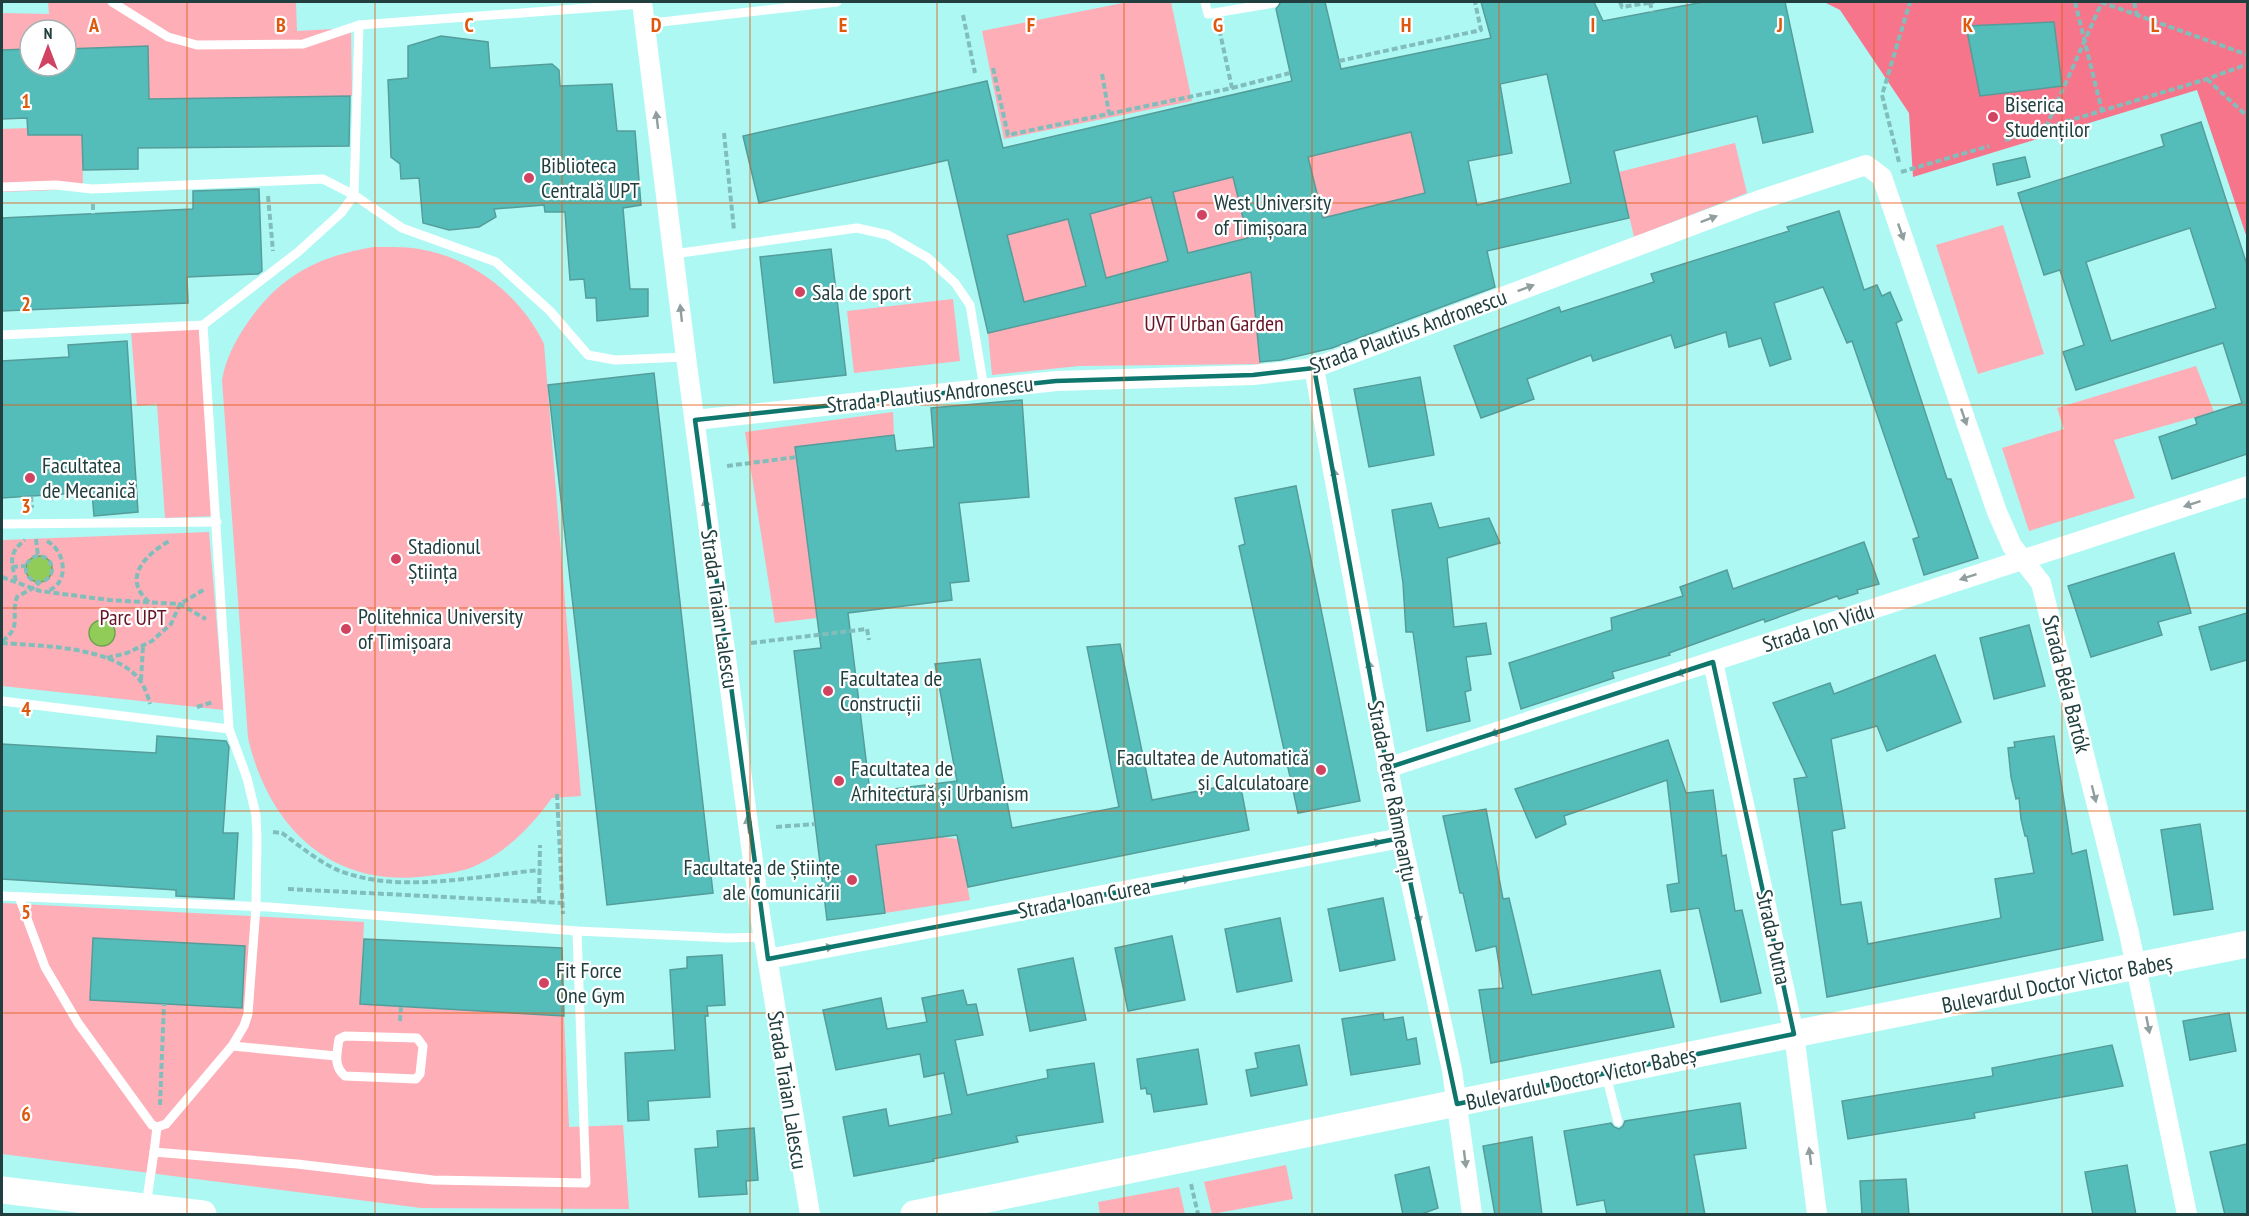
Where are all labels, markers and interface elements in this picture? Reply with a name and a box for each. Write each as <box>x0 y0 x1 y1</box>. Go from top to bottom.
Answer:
text: A <box>88 12 100 38</box>
text: B <box>276 12 286 38</box>
text: C <box>464 12 474 38</box>
text: D <box>651 12 662 38</box>
text: E <box>839 12 847 38</box>
text: F <box>1027 12 1035 38</box>
text: G <box>1213 12 1223 38</box>
text: H <box>1401 12 1411 38</box>
text: I <box>1591 12 1595 38</box>
text: J <box>1776 12 1783 38</box>
text: K <box>1963 12 1974 38</box>
text: L <box>2151 12 2160 38</box>
north arrow <box>18 18 78 78</box>
text: N <box>44 23 52 43</box>
text: 1 <box>21 88 31 114</box>
place label: Biserica Studenților <box>2005 90 2090 143</box>
one-way arrow <box>652 110 661 129</box>
marker: Biserica Studenților <box>1986 110 2000 124</box>
place label: Biblioteca Centrală UPT <box>541 151 640 204</box>
marker: Biblioteca Centrală UPT <box>522 171 536 185</box>
place label: West University of Timișoara <box>1214 188 1332 241</box>
marker: West University of Timișoara <box>1195 208 1209 222</box>
one-way arrow <box>1700 214 1718 224</box>
one-way arrow <box>1897 223 1906 241</box>
place label: Sala de sport <box>812 278 911 306</box>
street label: Strada Plautius Andronescu <box>1306 282 1510 380</box>
one-way arrow <box>1517 283 1535 292</box>
marker: Sala de sport <box>793 285 807 299</box>
text: 2 <box>21 291 31 317</box>
one-way arrow <box>676 304 686 323</box>
park label: UVT Urban Garden <box>1144 309 1284 337</box>
street label: Strada Plautius Andronescu <box>825 369 1035 419</box>
one-way arrow <box>1960 408 1970 426</box>
place label: Facultatea de Mecanică <box>42 451 136 504</box>
one-way arrow <box>1331 467 1340 486</box>
marker: Facultatea de Mecanică <box>23 471 37 485</box>
text: 3 <box>21 493 31 519</box>
one-way arrow <box>701 497 711 516</box>
one-way arrow <box>2183 500 2201 510</box>
street label: Strada Traian Lalescu <box>695 528 745 690</box>
place label: Stadionul Știința <box>408 532 481 585</box>
marker: Stadionul Știința <box>389 552 403 566</box>
one-way arrow <box>1959 573 1977 582</box>
street label: Strada Ion Vidu <box>1759 596 1877 658</box>
place label: Politehnica University of Timișoara <box>358 602 524 655</box>
park label: Parc UPT <box>99 603 167 631</box>
street label: Strada Béla Bartók <box>2036 612 2098 756</box>
marker: Politehnica University of Timișoara <box>339 622 353 636</box>
one-way arrow <box>1365 659 1374 678</box>
place label: Facultatea de Construcții <box>840 664 942 717</box>
one-way arrow <box>1675 668 1693 677</box>
marker: Facultatea de Construcții <box>821 684 835 698</box>
text: 4 <box>21 696 31 722</box>
street label: Strada Petre Râmneanțu <box>1362 698 1424 884</box>
one-way arrow <box>1489 728 1507 737</box>
place label: Facultatea de Automatică și Calculatoare <box>1117 743 1309 796</box>
place label: Facultatea de Arhitectură și Urbanism <box>851 754 1029 807</box>
marker: Facultatea de Automatică și Calculatoare <box>1314 763 1328 777</box>
marker: Facultatea de Arhitectură și Urbanism <box>832 774 846 788</box>
one-way arrow <box>2090 785 2100 803</box>
one-way arrow <box>744 815 753 834</box>
one-way arrow <box>1364 838 1383 847</box>
place label: Facultatea de Științe ale Comunicării <box>683 853 840 906</box>
street label: Strada Ioan Curea <box>1015 871 1153 925</box>
marker: Facultatea de Științe ale Comunicării <box>845 873 859 887</box>
one-way arrow <box>1173 875 1192 884</box>
street label: Strada Putna <box>1750 887 1798 987</box>
text: 5 <box>21 899 31 925</box>
one-way arrow <box>1414 906 1423 925</box>
one-way arrow <box>816 943 835 952</box>
street label: Bulevardul Doctor Victor Babeș <box>1939 947 2175 1019</box>
place label: Fit Force One Gym <box>556 956 625 1009</box>
marker: Fit Force One Gym <box>537 976 551 990</box>
street label: Strada Traian Lalescu <box>762 1009 814 1171</box>
one-way arrow <box>2144 1016 2153 1035</box>
street label: Bulevardul Doctor Victor Babeș <box>1463 1040 1699 1116</box>
text: 6 <box>21 1101 31 1127</box>
one-way arrow <box>1806 1147 1815 1166</box>
one-way arrow <box>1460 1150 1469 1169</box>

